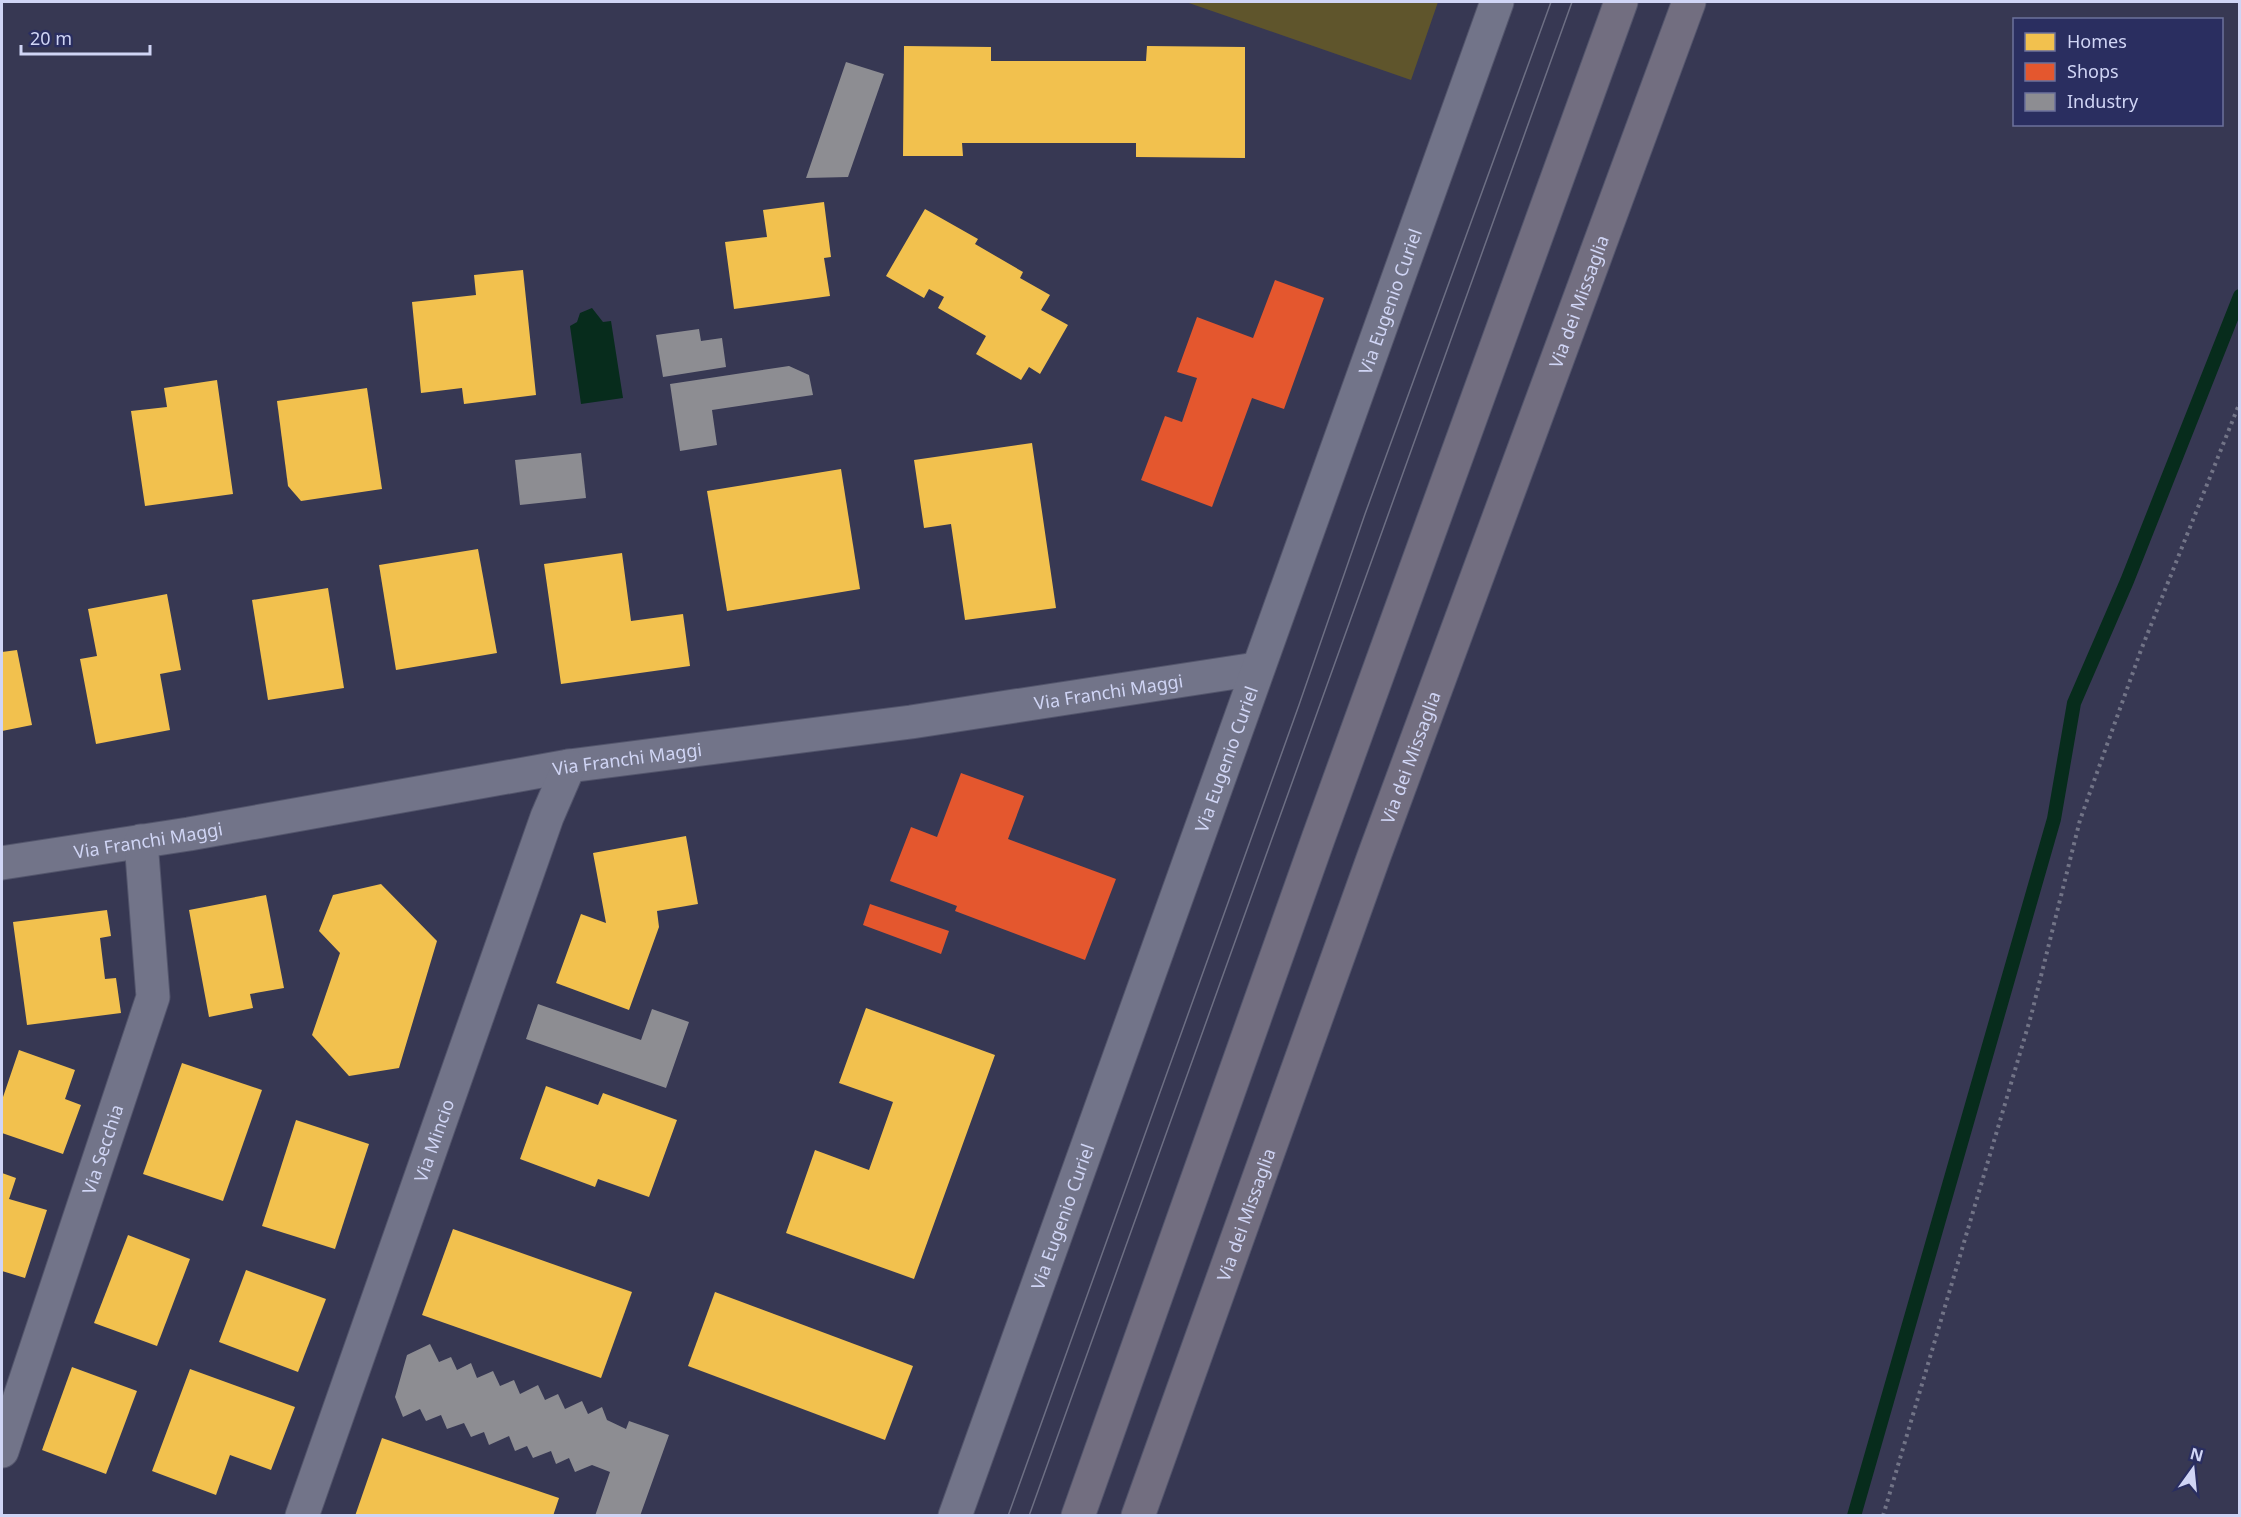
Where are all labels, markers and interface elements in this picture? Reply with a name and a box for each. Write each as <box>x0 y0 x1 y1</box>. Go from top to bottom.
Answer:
scale bar <box>21 18 150 56</box>
legend <box>2013 18 2223 126</box>
text: 20 m <box>30 26 72 50</box>
text: Homes <box>2067 29 2127 53</box>
text: Shops <box>2067 59 2119 83</box>
text: Industry <box>2067 89 2139 113</box>
street label: Via Eugenio Curiel <box>1353 225 1427 378</box>
street label: Via dei Missaglia <box>1543 232 1614 371</box>
street label: Via Franchi Maggi <box>1033 668 1185 715</box>
street label: Via Eugenio Curiel <box>1189 683 1263 835</box>
street label: Via dei Missaglia <box>1375 688 1446 827</box>
street label: Via Franchi Maggi <box>551 737 703 781</box>
street label: Via Franchi Maggi <box>72 816 224 864</box>
street label: Via Mincio <box>408 1096 459 1185</box>
street label: Via Secchia <box>76 1101 128 1197</box>
street label: Via Eugenio Curiel <box>1025 1140 1099 1293</box>
street label: Via dei Missaglia <box>1211 1145 1281 1284</box>
north arrow <box>2163 1439 2223 1499</box>
text: N <box>2188 1442 2206 1467</box>

